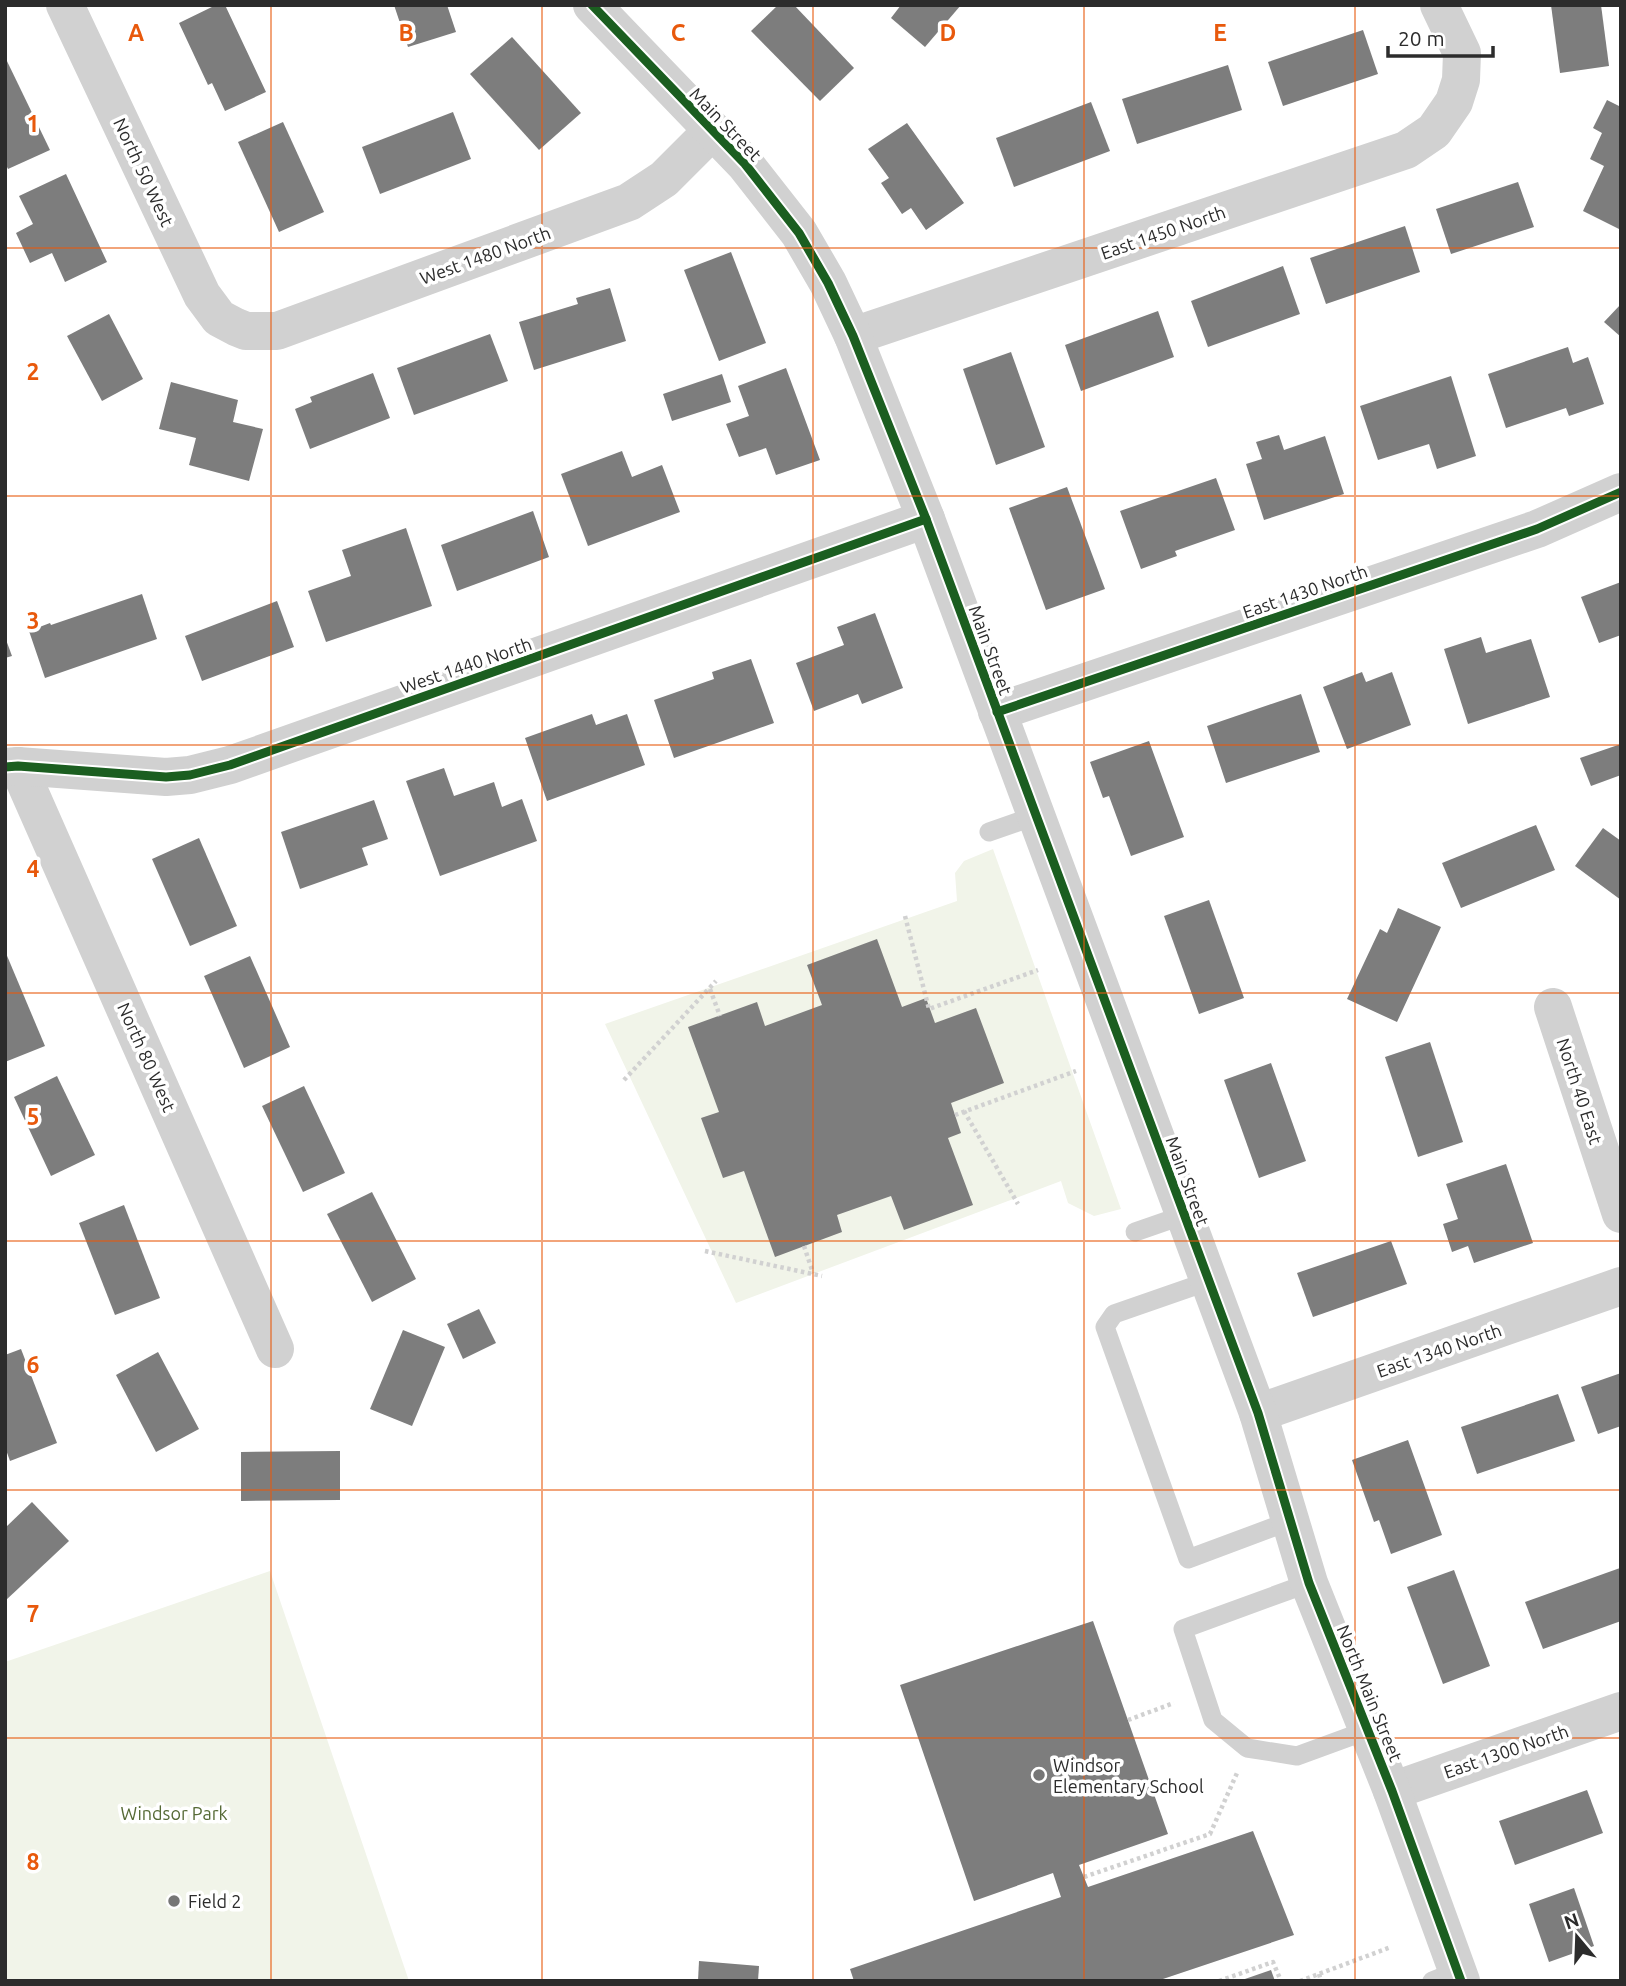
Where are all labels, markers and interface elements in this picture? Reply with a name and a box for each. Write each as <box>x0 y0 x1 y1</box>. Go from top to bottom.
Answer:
scale bar <box>1388 14 1493 58</box>
text: A <box>128 20 144 45</box>
text: B <box>398 20 414 45</box>
text: C <box>671 20 686 45</box>
text: D <box>940 20 956 45</box>
text: E <box>1213 20 1227 45</box>
text: 20 m <box>1398 26 1445 50</box>
street label: Main Street <box>686 83 766 165</box>
text: 1 <box>27 111 39 136</box>
street label: North 50 West <box>110 115 178 229</box>
street label: East 1450 North <box>1098 201 1228 263</box>
street label: West 1480 North <box>417 222 553 288</box>
text: 2 <box>27 359 39 384</box>
street label: East 1430 North <box>1240 560 1370 622</box>
street label: Main Street <box>966 602 1016 698</box>
text: 3 <box>27 608 39 633</box>
street label: West 1440 North <box>398 633 534 697</box>
text: 4 <box>27 856 40 881</box>
street label: North 80 West <box>114 999 180 1115</box>
street label: North 40 East <box>1553 1035 1607 1147</box>
text: 5 <box>27 1104 39 1129</box>
street label: Main Street <box>1163 1133 1213 1229</box>
street label: East 1340 North <box>1374 1319 1504 1381</box>
text: 6 <box>27 1352 40 1377</box>
text: 7 <box>27 1601 39 1626</box>
street label: North Main Street <box>1333 1622 1407 1764</box>
street label: East 1300 North <box>1441 1720 1571 1782</box>
place label: Windsor Elementary School <box>1053 1755 1204 1796</box>
marker: Windsor Elementary School <box>1031 1767 1047 1783</box>
park label: Windsor Park <box>120 1803 228 1823</box>
text: 8 <box>27 1849 39 1874</box>
place label: Field 2 <box>188 1891 241 1911</box>
marker: Field 2 <box>166 1893 182 1909</box>
north arrow <box>1542 1902 1612 1972</box>
text: N <box>1561 1908 1582 1934</box>

